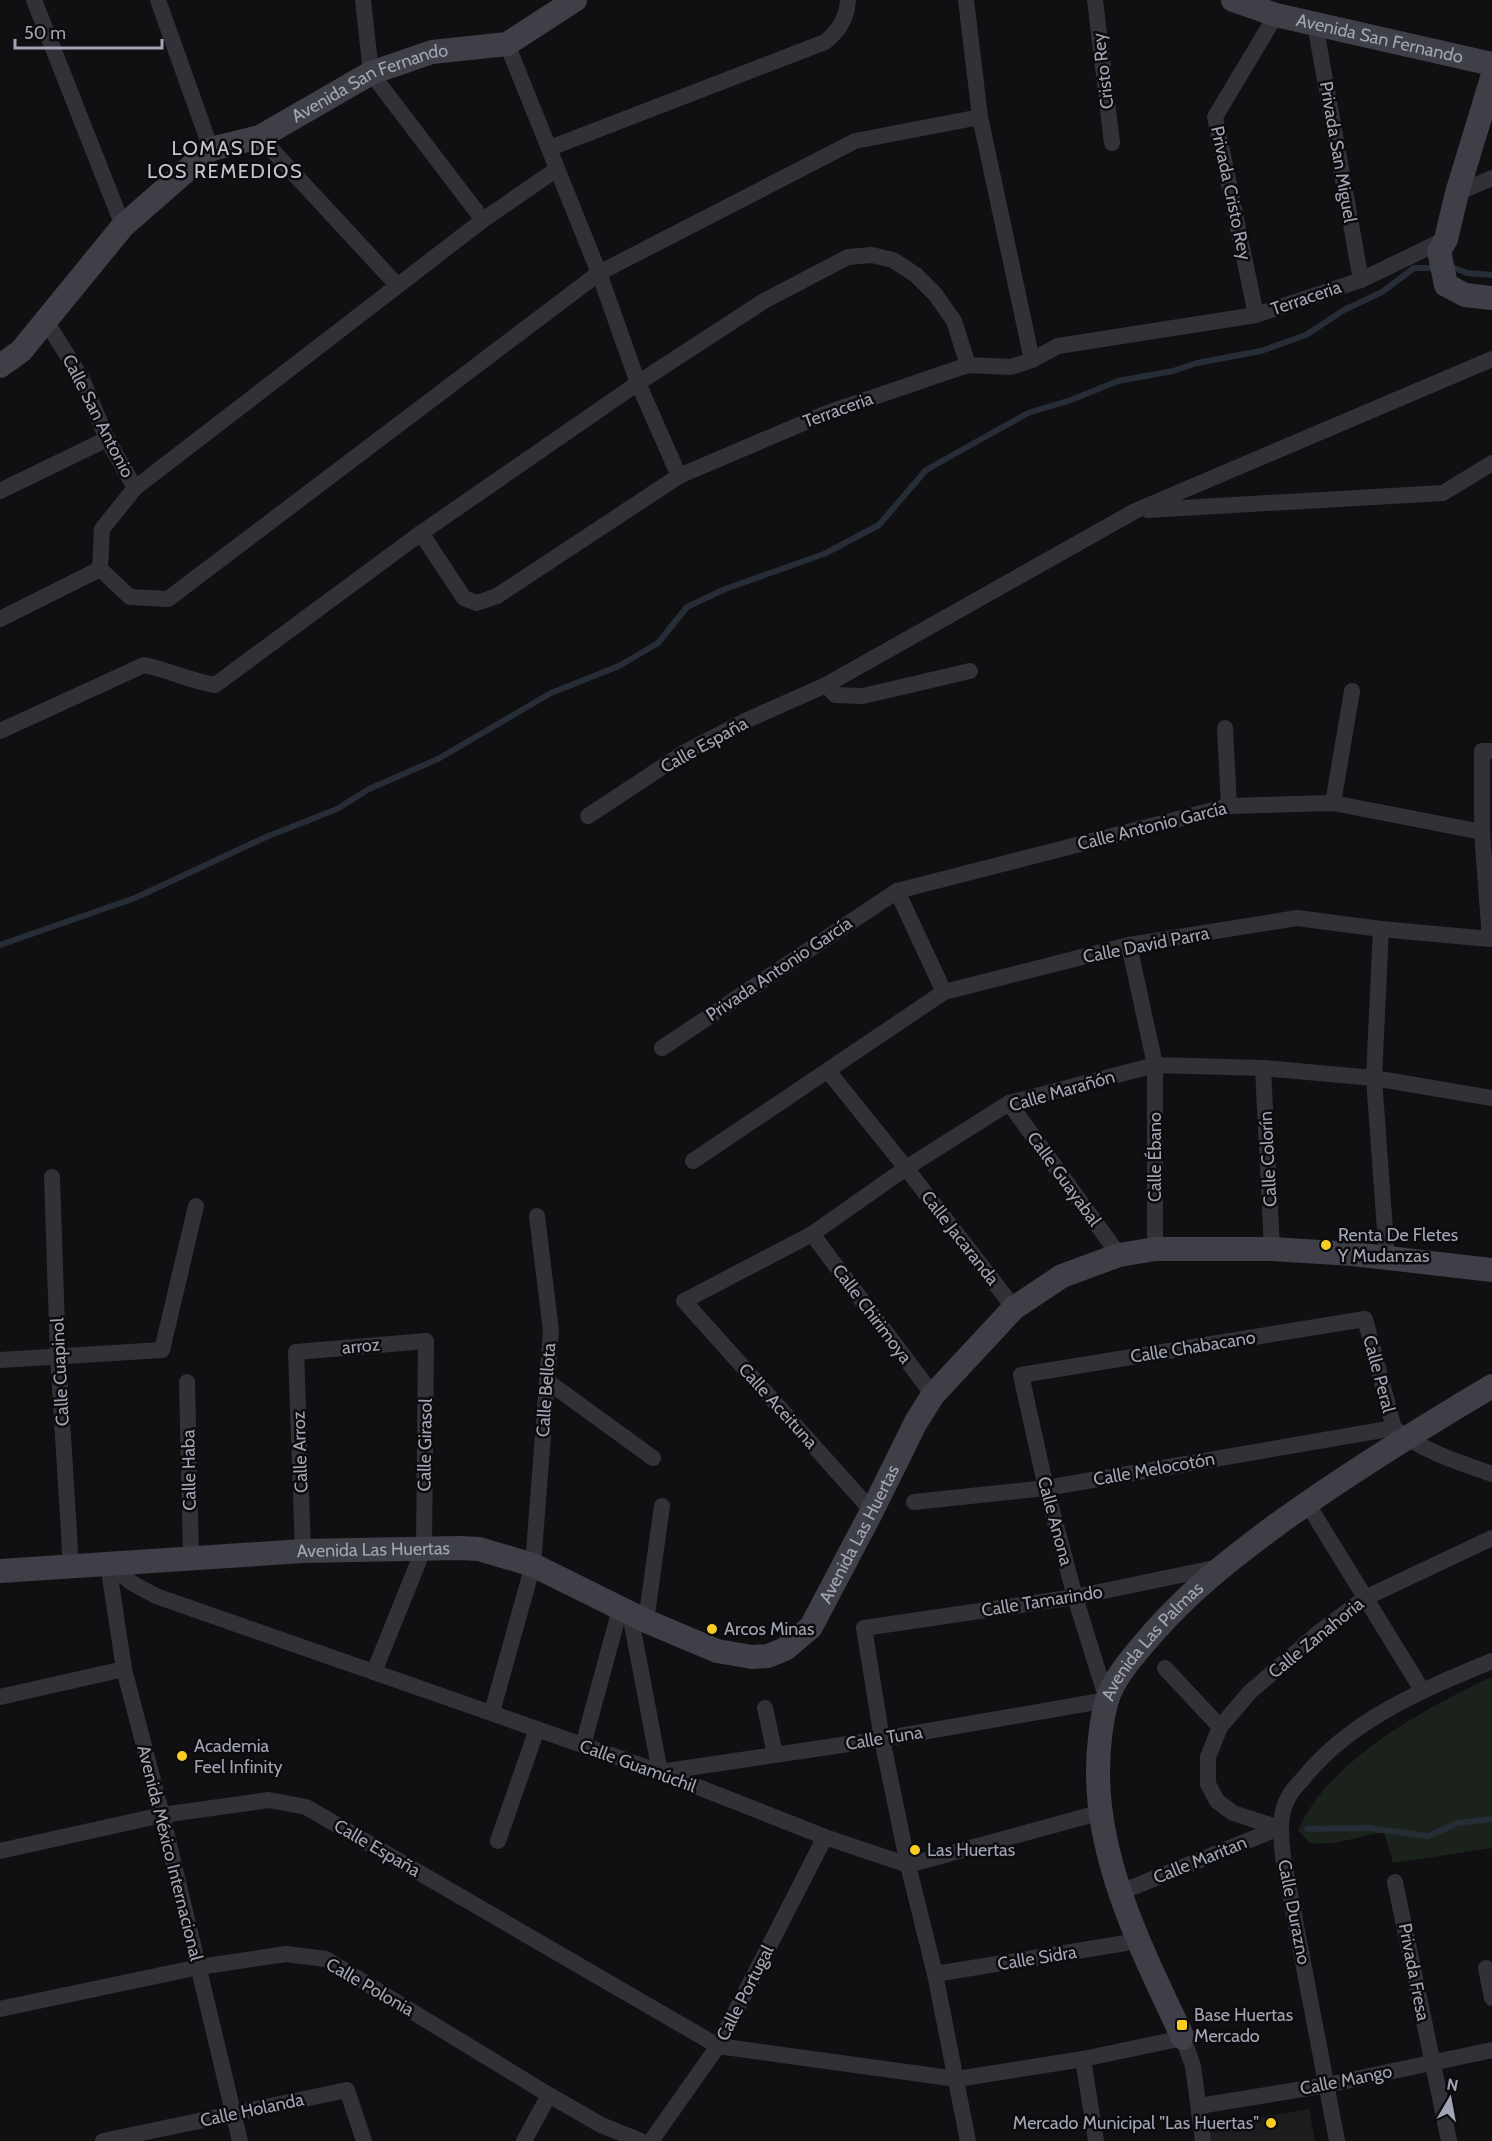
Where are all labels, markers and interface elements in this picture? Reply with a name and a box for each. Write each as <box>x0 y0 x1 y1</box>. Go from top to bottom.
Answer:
street label: Avenida San Fernando <box>1294 9 1465 68</box>
scale bar <box>15 12 162 50</box>
text: 50 m <box>24 22 66 44</box>
street label: Cristo Rey <box>1087 32 1119 110</box>
street label: Avenida San Fernando <box>288 39 449 127</box>
street label: Privada San Miguel <box>1315 80 1361 225</box>
street label: Privada Cristo Rey <box>1206 124 1256 262</box>
district label: LOMAS DE LOS REMEDIOS <box>147 136 303 183</box>
street label: Terraceria <box>1268 276 1344 320</box>
street label: Calle San Antonio <box>57 351 139 481</box>
street label: Terraceria <box>800 387 876 433</box>
street label: Calle España <box>657 712 752 778</box>
street label: Calle Antonio García <box>1075 797 1229 855</box>
street label: Privada Antonio García <box>702 912 856 1026</box>
street label: Calle David Parra <box>1081 922 1211 968</box>
street label: Calle Marañón <box>1007 1065 1117 1117</box>
street label: Calle Colorín <box>1255 1111 1281 1207</box>
street label: Calle Ébano <box>1144 1112 1166 1202</box>
street label: Calle Guayabal <box>1022 1127 1106 1231</box>
street label: Calle Jacaranda <box>916 1186 1004 1290</box>
place label: Renta De Fletes Y Mudanzas <box>1337 1224 1458 1267</box>
marker: Renta De Fletes Y Mudanzas <box>1319 1238 1333 1252</box>
street label: Calle Chirimoya <box>828 1260 917 1368</box>
street label: Calle Cuapinol <box>46 1317 74 1427</box>
street label: Calle Chabacano <box>1129 1326 1257 1368</box>
street label: arroz <box>341 1333 381 1359</box>
street label: Calle Peral <box>1358 1333 1400 1416</box>
street label: Calle Bellota <box>532 1342 560 1438</box>
street label: Calle Aceituna <box>734 1359 822 1454</box>
street label: Calle Girasol <box>413 1398 437 1492</box>
street label: Calle Arroz <box>288 1410 312 1493</box>
street label: Calle Haba <box>177 1429 201 1511</box>
street label: Calle Melocotón <box>1092 1447 1216 1491</box>
street label: Avenida Las Huertas <box>814 1461 904 1607</box>
street label: Calle Anona <box>1033 1474 1078 1568</box>
street label: Avenida Las Huertas <box>296 1537 450 1562</box>
street label: Avenida Las Palmas <box>1097 1577 1208 1704</box>
street label: Calle Tamarindo <box>980 1581 1104 1621</box>
street label: Calle Zanahoria <box>1264 1593 1368 1683</box>
place label: Arcos Minas <box>724 1618 814 1640</box>
marker: Arcos Minas <box>705 1622 719 1636</box>
street label: Calle Tuna <box>844 1721 924 1755</box>
place label: Academia Feel Infinity <box>194 1735 283 1778</box>
street label: Calle Guamúchil <box>577 1735 700 1798</box>
street label: Avenida México Internacional <box>133 1743 208 1964</box>
marker: Academia Feel Infinity <box>175 1749 189 1763</box>
street label: Calle España <box>330 1814 424 1882</box>
street label: Calle Maritan <box>1150 1831 1250 1889</box>
place label: Las Huertas <box>927 1839 1015 1861</box>
marker: Las Huertas <box>908 1843 922 1857</box>
street label: Calle Durazno <box>1273 1858 1315 1966</box>
street label: Privada Fresa <box>1394 1921 1434 2023</box>
street label: Calle Portugal <box>711 1941 779 2045</box>
street label: Calle Sidra <box>996 1941 1078 1975</box>
street label: Calle Polonia <box>322 1953 418 2021</box>
place label: Base Huertas Mercado <box>1194 2004 1293 2047</box>
marker: Base Huertas Mercado <box>1175 2018 1189 2032</box>
street label: Calle Mango <box>1298 2060 1394 2100</box>
north arrow <box>1420 2069 1480 2129</box>
text: N <box>1445 2074 1460 2095</box>
street label: Calle Holanda <box>198 2088 306 2132</box>
place label: Mercado Municipal "Las Huertas" <box>1013 2112 1259 2134</box>
marker: Mercado Municipal "Las Huertas" <box>1264 2116 1278 2130</box>

